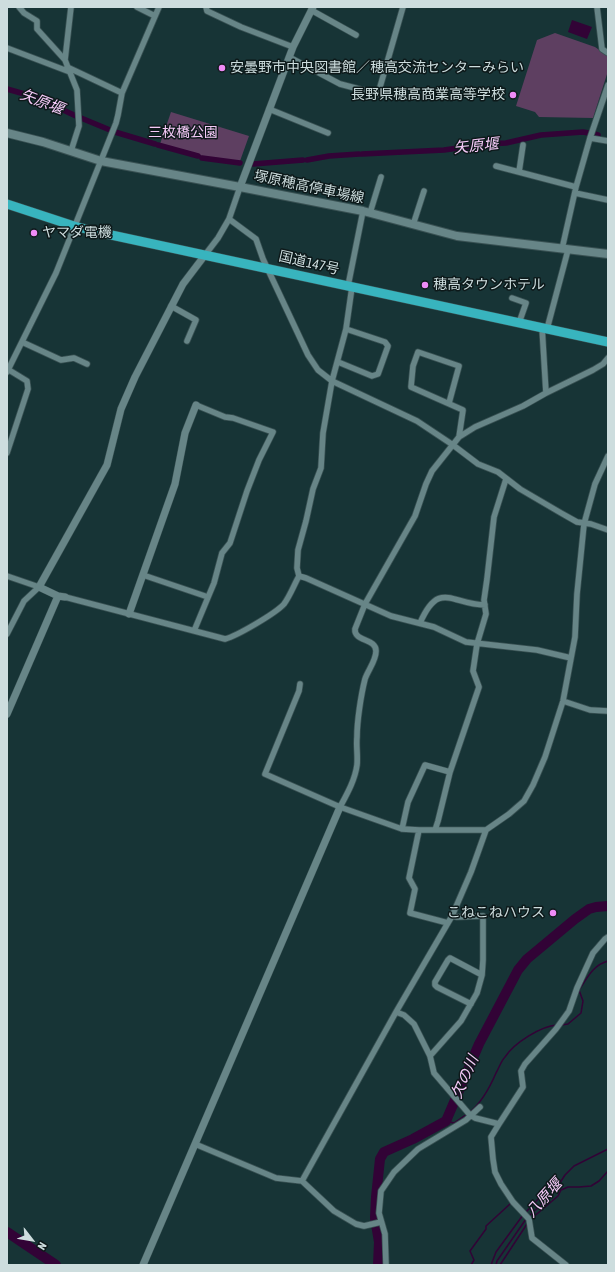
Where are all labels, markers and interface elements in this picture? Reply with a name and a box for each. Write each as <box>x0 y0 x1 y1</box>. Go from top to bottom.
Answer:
place label: 安曇野市中央図書館／穂高交流センターみらい <box>230 60 524 76</box>
marker: 安曇野市中央図書館／穂高交流センターみらい <box>217 63 227 73</box>
water label: 矢原堰 <box>18 86 66 118</box>
place label: 長野県穂高商業高等学校 <box>351 87 505 103</box>
marker: 長野県穂高商業高等学校 <box>508 90 518 100</box>
park label: 三枚橋公園 <box>148 125 218 141</box>
water label: 矢原堰 <box>453 135 499 157</box>
street label: 塚原穂高停車場線 <box>252 167 366 207</box>
place label: ヤマダ電機 <box>42 225 112 241</box>
marker: ヤマダ電機 <box>29 228 39 238</box>
street label: 国道147号 <box>277 248 341 278</box>
place label: 穂高タウンホテル <box>433 277 545 293</box>
marker: 穂高タウンホテル <box>420 280 430 290</box>
place label: こねこねハウス <box>447 905 545 921</box>
marker: こねこねハウス <box>548 908 558 918</box>
water label: 欠の川 <box>448 1053 482 1101</box>
water label: 八原堰 <box>522 1175 566 1221</box>
north arrow <box>12 1220 52 1260</box>
text: N <box>35 1240 49 1252</box>

